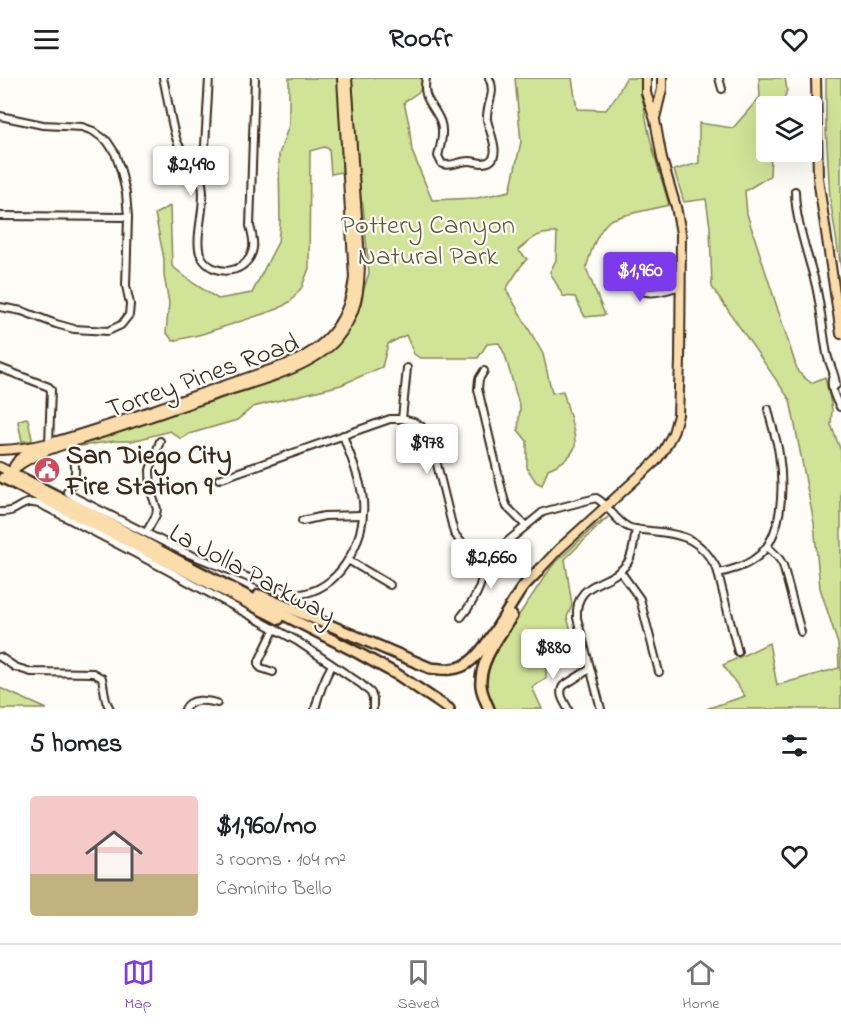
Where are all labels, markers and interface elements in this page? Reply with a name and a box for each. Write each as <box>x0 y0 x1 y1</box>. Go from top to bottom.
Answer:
text: Roofr <box>389 20 452 59</box>
icon: menu <box>30 23 63 56</box>
icon: heart <box>778 23 811 56</box>
map controls <box>756 96 822 162</box>
button: layers <box>756 96 822 162</box>
pin: $2,490 <box>142 146 240 197</box>
text: $2,490 <box>167 151 215 180</box>
park label: Pottery Canyon Natural Park <box>341 207 515 277</box>
pin: $1,960 <box>591 252 689 303</box>
text: $1,960 <box>617 257 663 286</box>
street label: Torrey Pines Road <box>101 324 305 430</box>
pin: $978 <box>391 424 463 475</box>
text: $978 <box>410 429 444 458</box>
place label: San Diego City Fire Station 9 <box>64 437 231 507</box>
public building icon: San Diego City Fire Station 9 <box>32 455 62 485</box>
street label: La Jolla Parkway <box>161 515 342 636</box>
pin: $2,660 <box>442 539 540 590</box>
text: $2,660 <box>465 544 517 573</box>
pin: $880 <box>517 629 589 680</box>
text: $880 <box>535 634 571 663</box>
text: 5 homes <box>30 726 122 764</box>
icon: filters <box>778 729 811 762</box>
text: $1,960/mo <box>216 808 317 846</box>
icon: home <box>78 820 150 892</box>
icon: heart <box>778 840 811 873</box>
text: 3 rooms · 104 m² <box>216 846 346 875</box>
text: Caminito Bello <box>216 875 332 904</box>
tab: Map <box>122 956 155 1016</box>
tab: Saved <box>398 956 439 1016</box>
tab: Home <box>682 956 719 1016</box>

